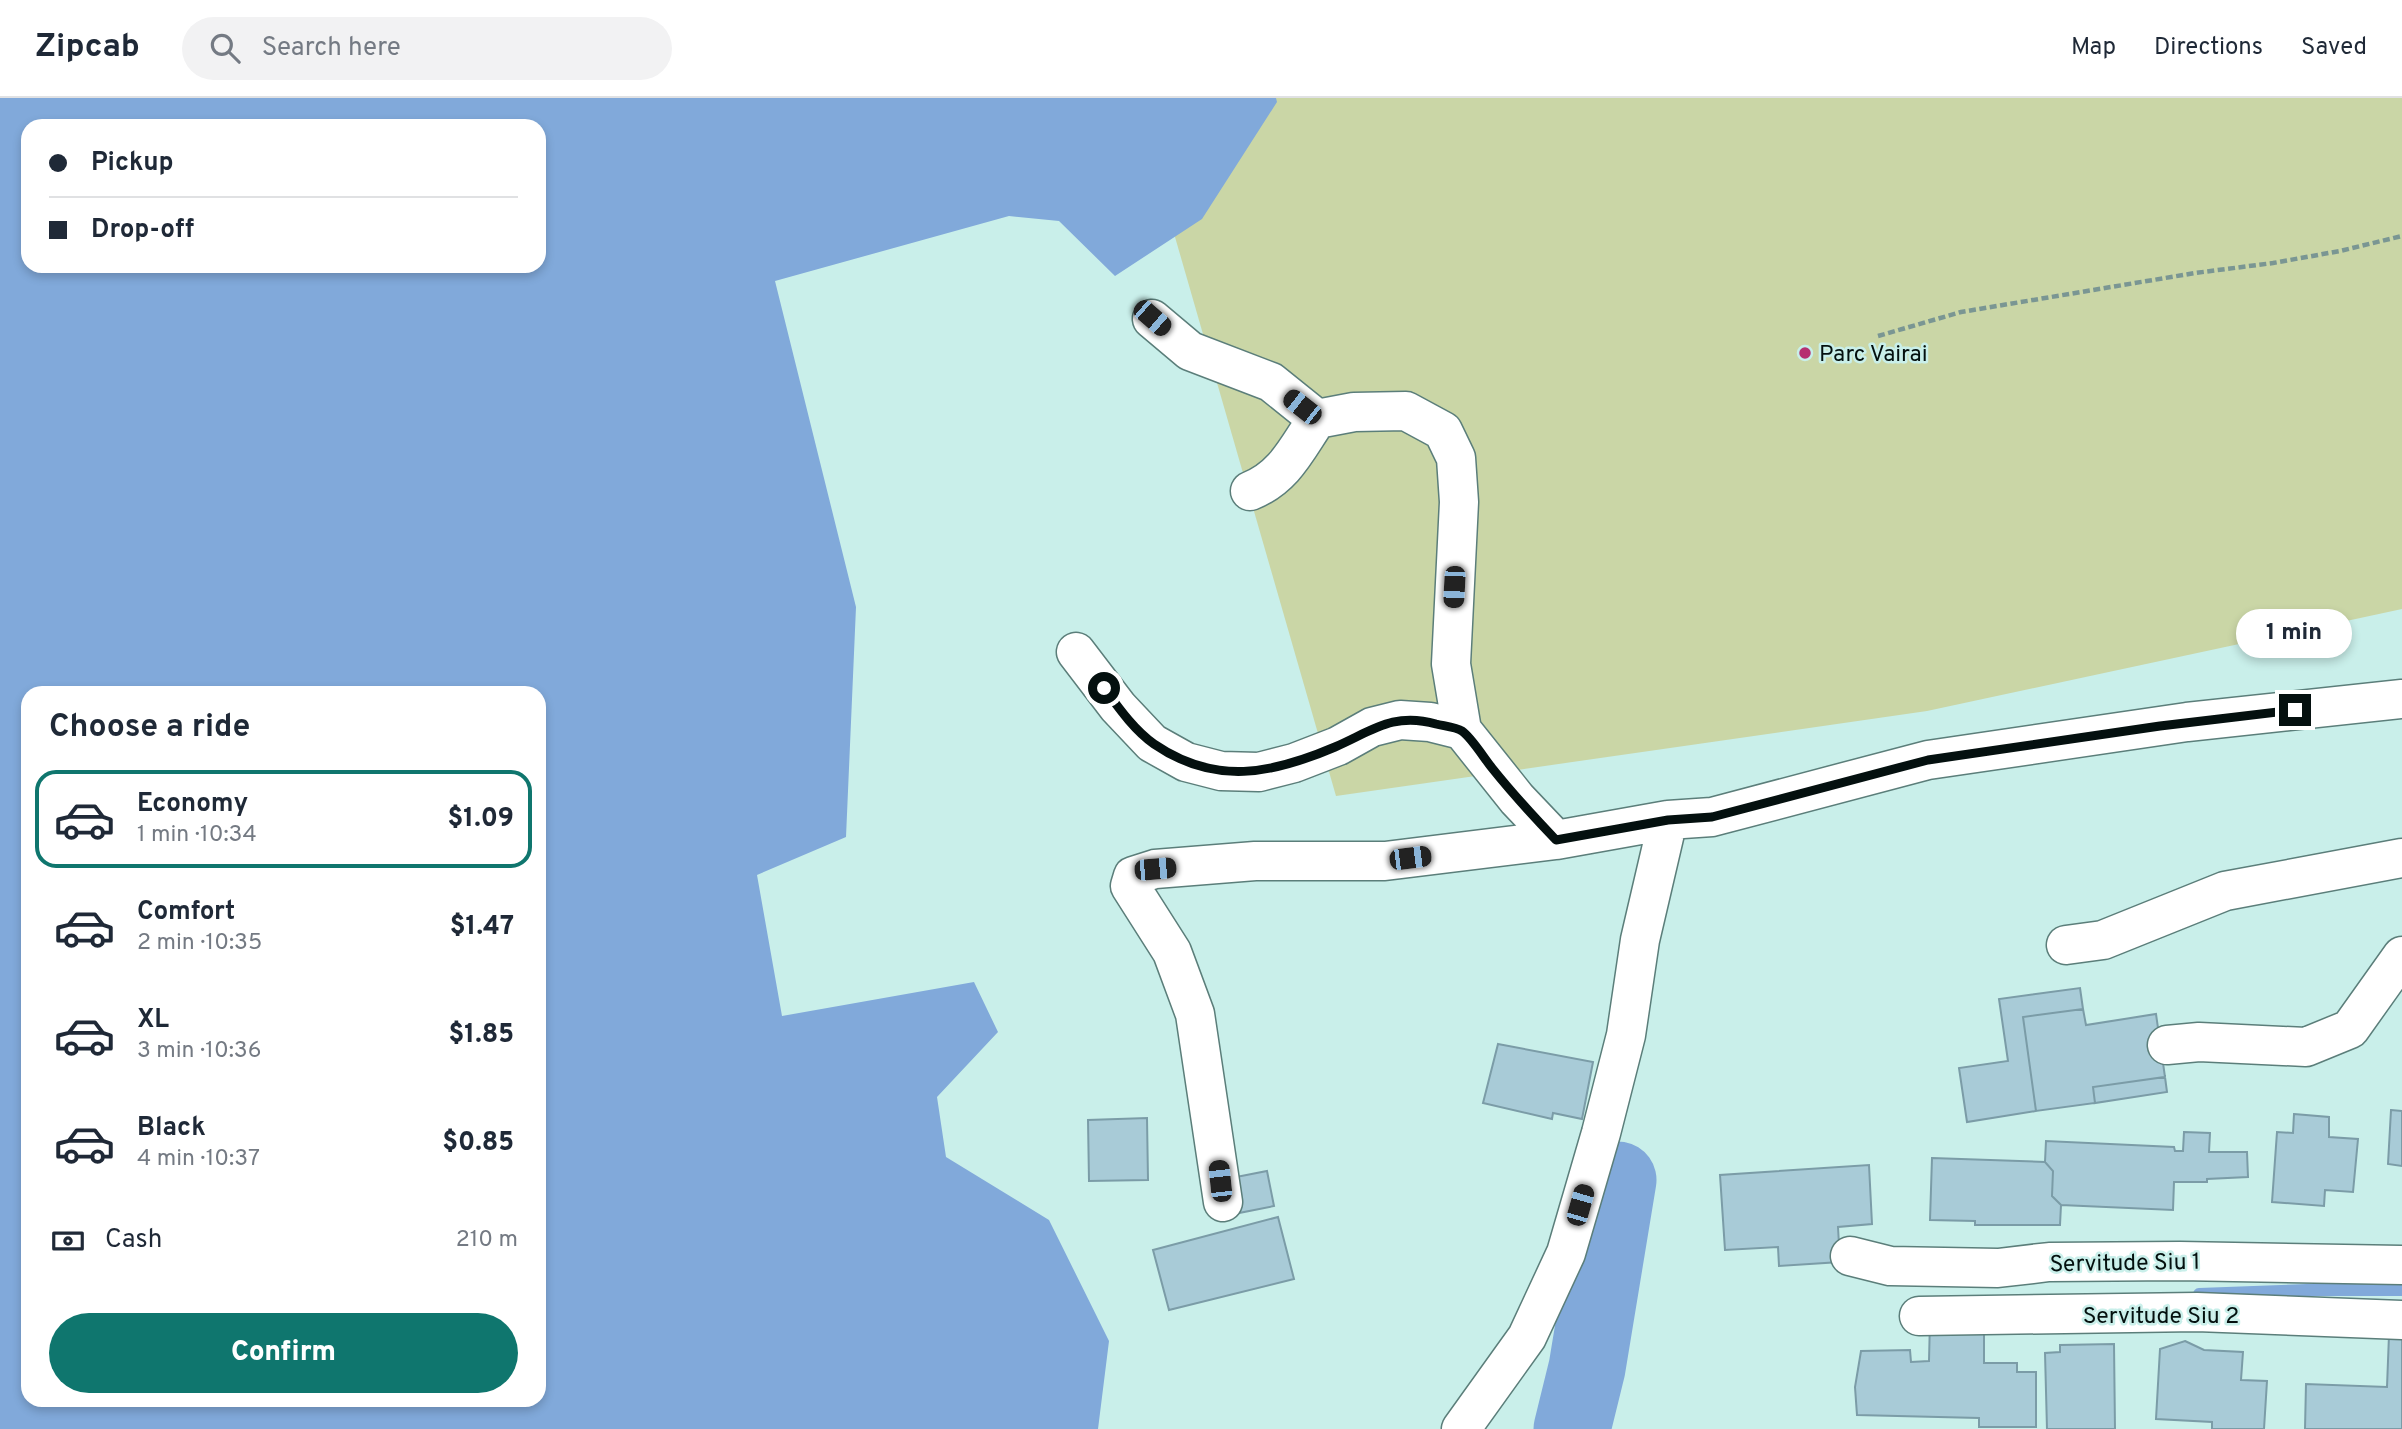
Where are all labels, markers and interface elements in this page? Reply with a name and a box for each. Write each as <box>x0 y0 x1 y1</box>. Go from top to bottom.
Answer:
search box <box>182 17 672 80</box>
text: Zipcab <box>35 27 140 69</box>
icon: search <box>206 29 244 67</box>
text: Search here <box>262 32 401 65</box>
text: Map <box>2071 33 2116 63</box>
text: Directions <box>2154 33 2263 63</box>
text: Saved <box>2301 33 2367 63</box>
text: Pickup <box>91 147 174 180</box>
text: Drop-off <box>91 214 194 247</box>
car <box>1130 296 1175 340</box>
place label: Parc Vairai <box>1819 341 1928 370</box>
marker: Parc Vairai <box>1797 345 1813 361</box>
car <box>1279 386 1326 428</box>
car <box>1443 565 1466 609</box>
callout: 1 min <box>2237 608 2353 658</box>
text: 1 min <box>2266 619 2322 648</box>
route start <box>1088 672 1120 704</box>
route end <box>2279 694 2311 726</box>
text: Choose a ride <box>49 708 250 748</box>
icon: car <box>53 788 116 851</box>
text: Economy <box>137 788 248 821</box>
text: $1.09 <box>447 803 514 836</box>
text: 1 min · 10:34 <box>137 821 257 850</box>
car <box>1388 845 1433 871</box>
car <box>1134 857 1177 881</box>
icon: car <box>53 896 116 959</box>
text: Comfort <box>137 896 235 929</box>
text: $1.47 <box>450 911 514 944</box>
text: 2 min · 10:35 <box>137 929 262 958</box>
icon: car <box>53 1004 116 1067</box>
text: XL <box>137 1004 169 1037</box>
text: $1.85 <box>449 1019 514 1052</box>
text: 3 min · 10:36 <box>137 1037 261 1066</box>
icon: car <box>53 1112 116 1175</box>
text: Black <box>137 1112 206 1145</box>
text: $0.85 <box>442 1127 514 1160</box>
text: 4 min · 10:37 <box>137 1145 260 1174</box>
car <box>1208 1159 1233 1203</box>
car <box>1565 1182 1596 1228</box>
icon: cash <box>49 1222 87 1260</box>
text: Cash <box>105 1224 162 1257</box>
text: 210 m <box>456 1226 518 1255</box>
street label: Servitude Siu 1 <box>2049 1249 2201 1280</box>
street label: Servitude Siu 2 <box>2083 1303 2239 1332</box>
button: Confirm <box>49 1313 518 1393</box>

